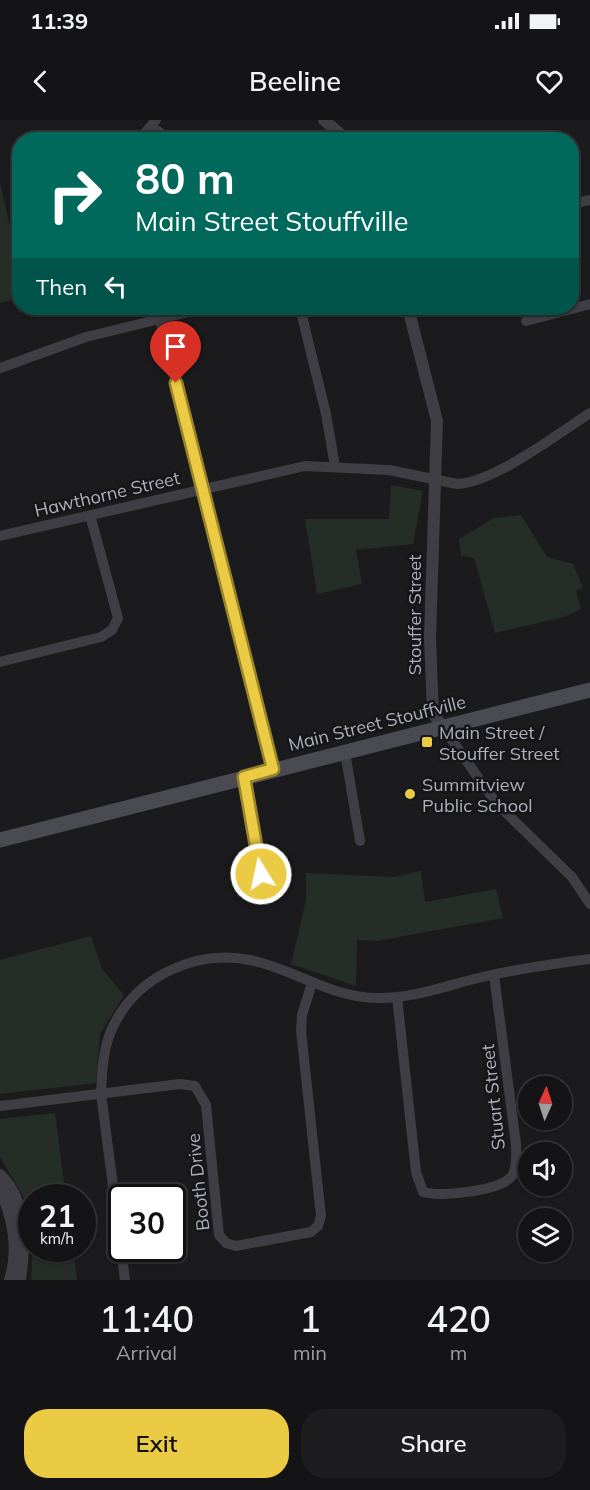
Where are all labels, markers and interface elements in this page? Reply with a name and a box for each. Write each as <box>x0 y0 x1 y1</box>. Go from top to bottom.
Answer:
text: 11:39 <box>30 7 88 35</box>
text: Beeline <box>249 64 341 98</box>
icon: back <box>24 65 57 98</box>
icon: heart <box>533 65 566 98</box>
text: 80 m <box>135 152 235 205</box>
icon: right <box>36 156 114 234</box>
text: Main Street Stouffville <box>135 204 408 238</box>
icon: left <box>99 270 132 303</box>
text: Then <box>36 273 87 301</box>
pin <box>150 321 201 383</box>
icon: arrive <box>159 330 192 363</box>
street label: Hawthorne Street <box>32 466 182 522</box>
street label: Stouffer Street <box>403 555 426 675</box>
street label: Main Street Stouffville <box>286 690 468 756</box>
place label: Main Street / Stouffer Street <box>439 721 559 765</box>
marker: Main Street / Stouffer Street <box>420 735 434 749</box>
place label: Summitview Public School <box>422 773 532 817</box>
marker: Summitview Public School <box>403 787 417 801</box>
position arrow <box>229 842 293 906</box>
street label: Stuart Street <box>476 1043 510 1151</box>
north arrow <box>518 1076 572 1130</box>
map controls <box>518 1076 572 1262</box>
street label: Booth Drive <box>181 1132 215 1232</box>
button: sound <box>518 1142 572 1196</box>
speed limit sign: 30 <box>108 1184 186 1262</box>
text: 21 <box>39 1197 75 1235</box>
button: layers <box>518 1208 572 1262</box>
text: km/h <box>40 1229 74 1248</box>
text: 11:40 <box>99 1296 194 1341</box>
text: 1 <box>299 1296 321 1341</box>
text: 420 <box>426 1296 491 1341</box>
text: Arrival <box>116 1340 177 1365</box>
text: min <box>293 1340 327 1365</box>
text: m <box>450 1340 467 1365</box>
button: Exit <box>24 1409 289 1478</box>
button: Share <box>301 1409 566 1478</box>

